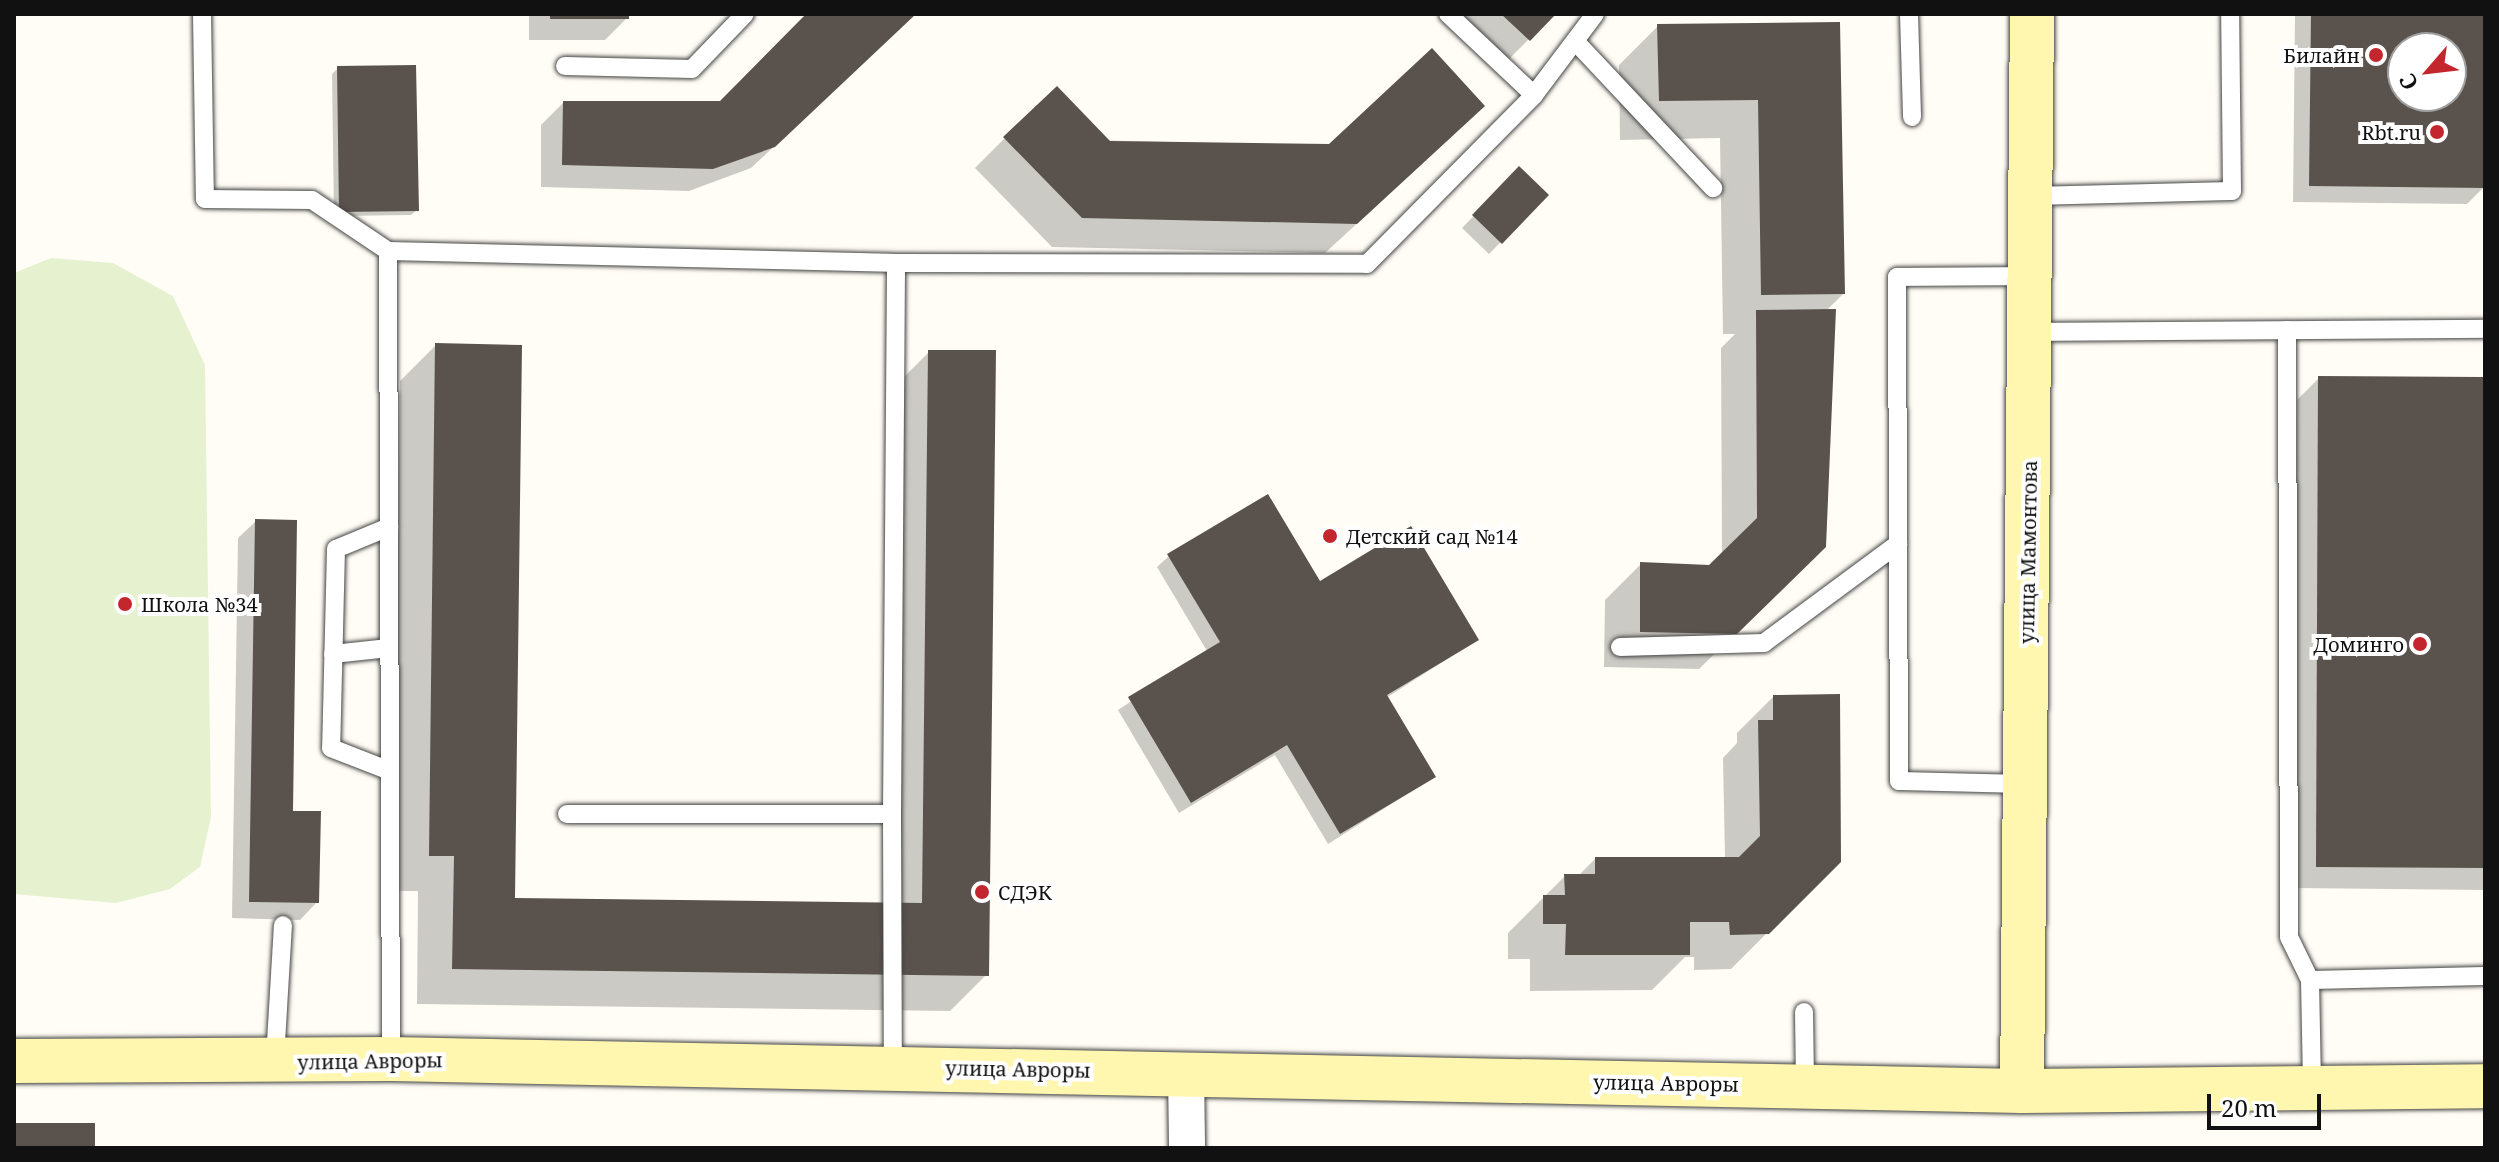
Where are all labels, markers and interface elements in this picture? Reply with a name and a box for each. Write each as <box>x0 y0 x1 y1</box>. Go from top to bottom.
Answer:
north arrow <box>2387 32 2467 112</box>
place label: Билайн <box>2283 43 2360 67</box>
marker: Билайн <box>2367 46 2385 64</box>
text: С <box>2391 69 2424 96</box>
place label: Rbt.ru <box>2361 120 2421 144</box>
marker: Rbt.ru <box>2428 123 2446 141</box>
street label: улица Мамонтова <box>2014 460 2042 644</box>
place label: Детский сад №14 <box>1346 524 1518 548</box>
marker: Детский сад №14 <box>1321 527 1339 545</box>
place label: Школа №34 <box>141 592 258 616</box>
marker: Школа №34 <box>116 595 134 613</box>
place label: Доминго <box>2313 632 2404 656</box>
marker: Доминго <box>2411 635 2429 653</box>
place label: СДЭК <box>998 880 1052 904</box>
marker: СДЭК <box>973 883 991 901</box>
street label: улица Авроры <box>297 1048 443 1074</box>
street label: улица Авроры <box>945 1056 1091 1082</box>
street label: улица Авроры <box>1593 1070 1739 1096</box>
scale bar <box>2211 1078 2325 1128</box>
text: 20 m <box>2221 1091 2277 1124</box>

